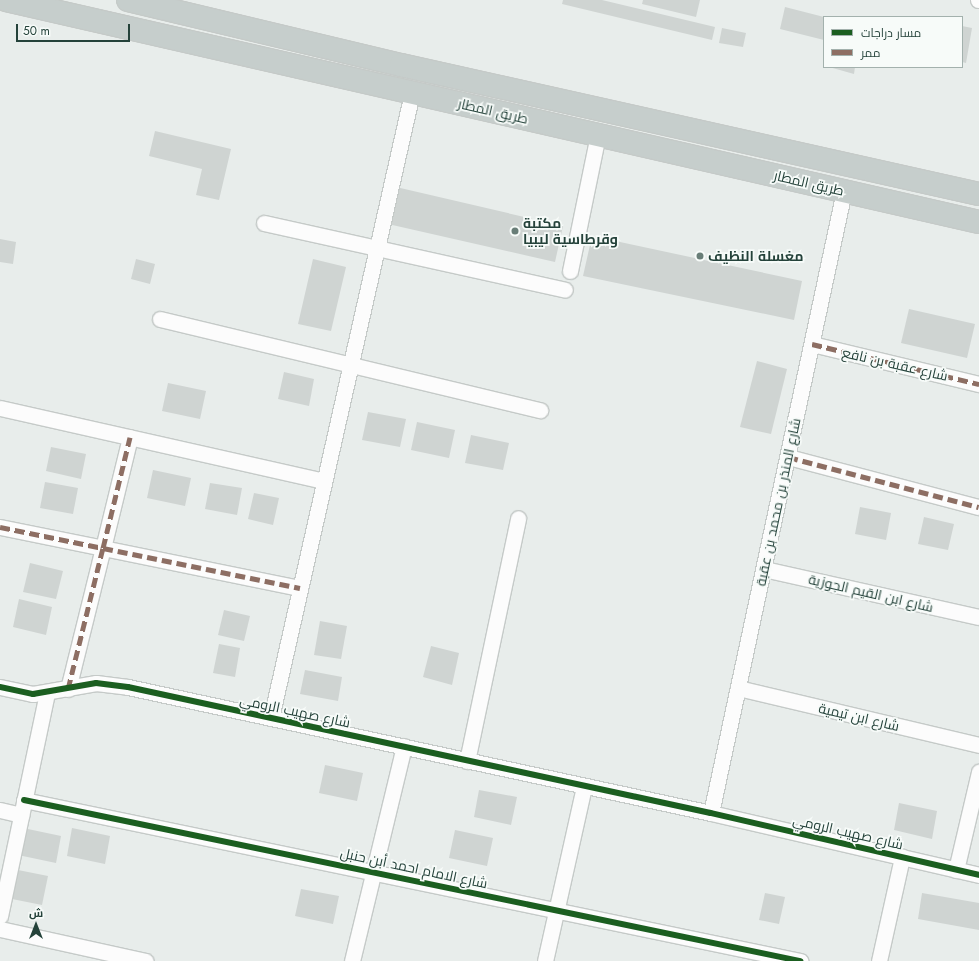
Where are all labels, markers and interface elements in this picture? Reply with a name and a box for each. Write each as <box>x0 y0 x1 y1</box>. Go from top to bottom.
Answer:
scale bar <box>18 16 132 42</box>
legend <box>823 16 963 68</box>
text: 50 m <box>23 22 50 40</box>
text: مسار دراجات <box>861 24 921 42</box>
text: ممر <box>861 44 880 62</box>
street label: طريق المطار <box>456 95 530 127</box>
street label: طريق المطار <box>772 167 846 199</box>
place label: مكتبة وقرطاسية ليبيا <box>523 215 618 248</box>
marker: مكتبة وقرطاسية ليبيا <box>510 226 520 236</box>
place label: مغسلة النظيف <box>708 248 803 264</box>
marker: مغسلة النظيف <box>695 251 705 261</box>
street label: شارع عقبة بن نافع <box>841 344 949 384</box>
street label: شارع المنذر بن محمد بن عقبة <box>752 416 804 588</box>
street label: شارع ابن القيم الجوزية <box>807 570 935 616</box>
street label: شارع صهيب الرومي <box>238 691 352 731</box>
street label: شارع ابن تيمية <box>817 700 901 734</box>
street label: شارع صهيب الرومي <box>791 811 905 853</box>
street label: شارع الامام احمد أبن حنبل <box>339 844 489 892</box>
north arrow <box>16 905 56 945</box>
text: ش <box>29 905 43 921</box>

